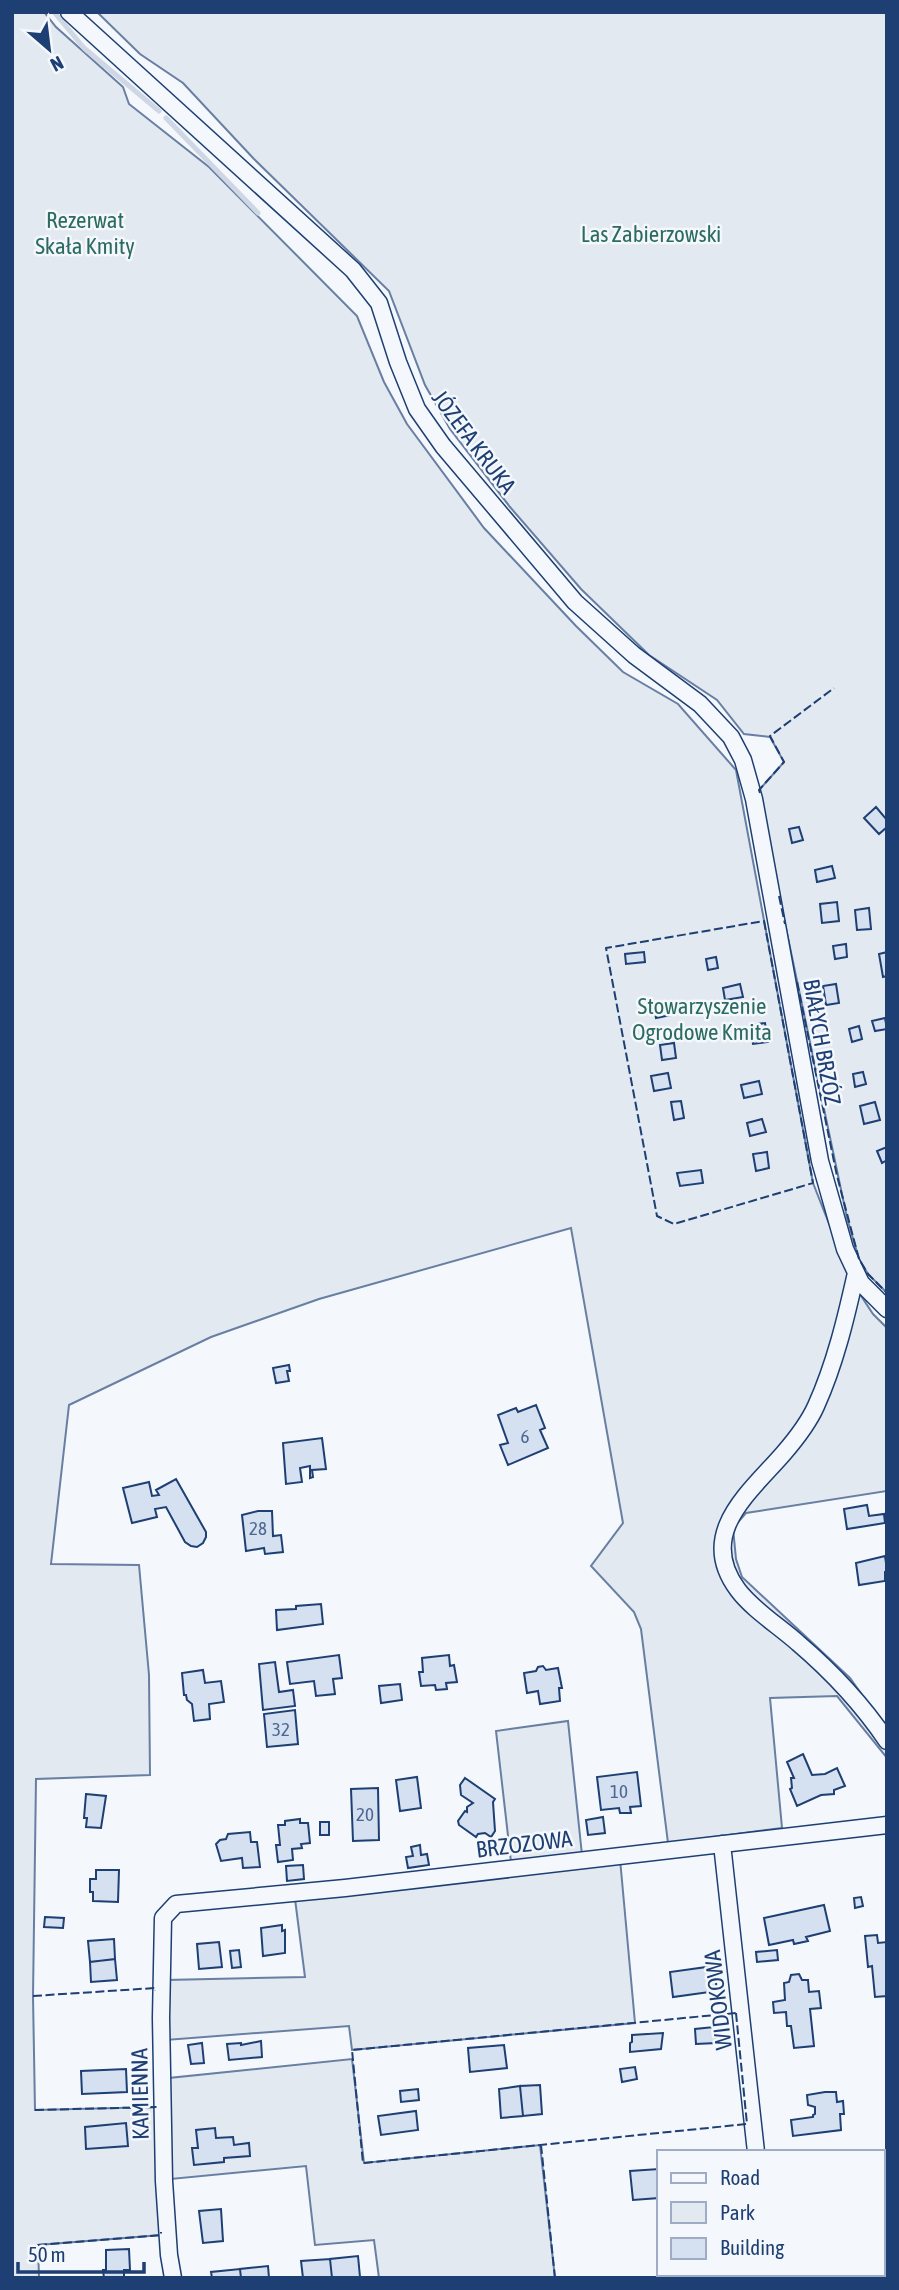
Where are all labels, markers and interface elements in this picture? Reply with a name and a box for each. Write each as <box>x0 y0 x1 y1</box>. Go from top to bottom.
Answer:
north arrow <box>14 14 84 84</box>
text: N <box>47 52 67 76</box>
park label: Rezerwat Skała Kmity <box>35 207 135 259</box>
park label: Las Zabierzowski <box>581 221 721 247</box>
street label: JÓZEFA KRUKA <box>427 385 522 499</box>
street label: BIAŁYCH BRZÓZ <box>798 977 846 1107</box>
park label: Stowarzyszenie Ogrodowe Kmita <box>632 993 772 1045</box>
house number: 6 <box>521 1425 530 1447</box>
house number: 28 <box>249 1517 267 1539</box>
house number: 32 <box>272 1718 290 1740</box>
house number: 10 <box>610 1780 628 1802</box>
house number: 20 <box>356 1803 374 1825</box>
street label: BRZOZOWA <box>474 1825 574 1863</box>
street label: WIDOKOWA <box>699 1948 737 2051</box>
street label: KAMIENNA <box>126 2047 154 2140</box>
legend <box>657 2150 885 2276</box>
text: Road <box>720 2165 760 2189</box>
text: Park <box>720 2200 755 2224</box>
scale bar <box>18 2230 144 2274</box>
text: Building <box>720 2235 784 2259</box>
text: 50 m <box>28 2242 66 2266</box>

